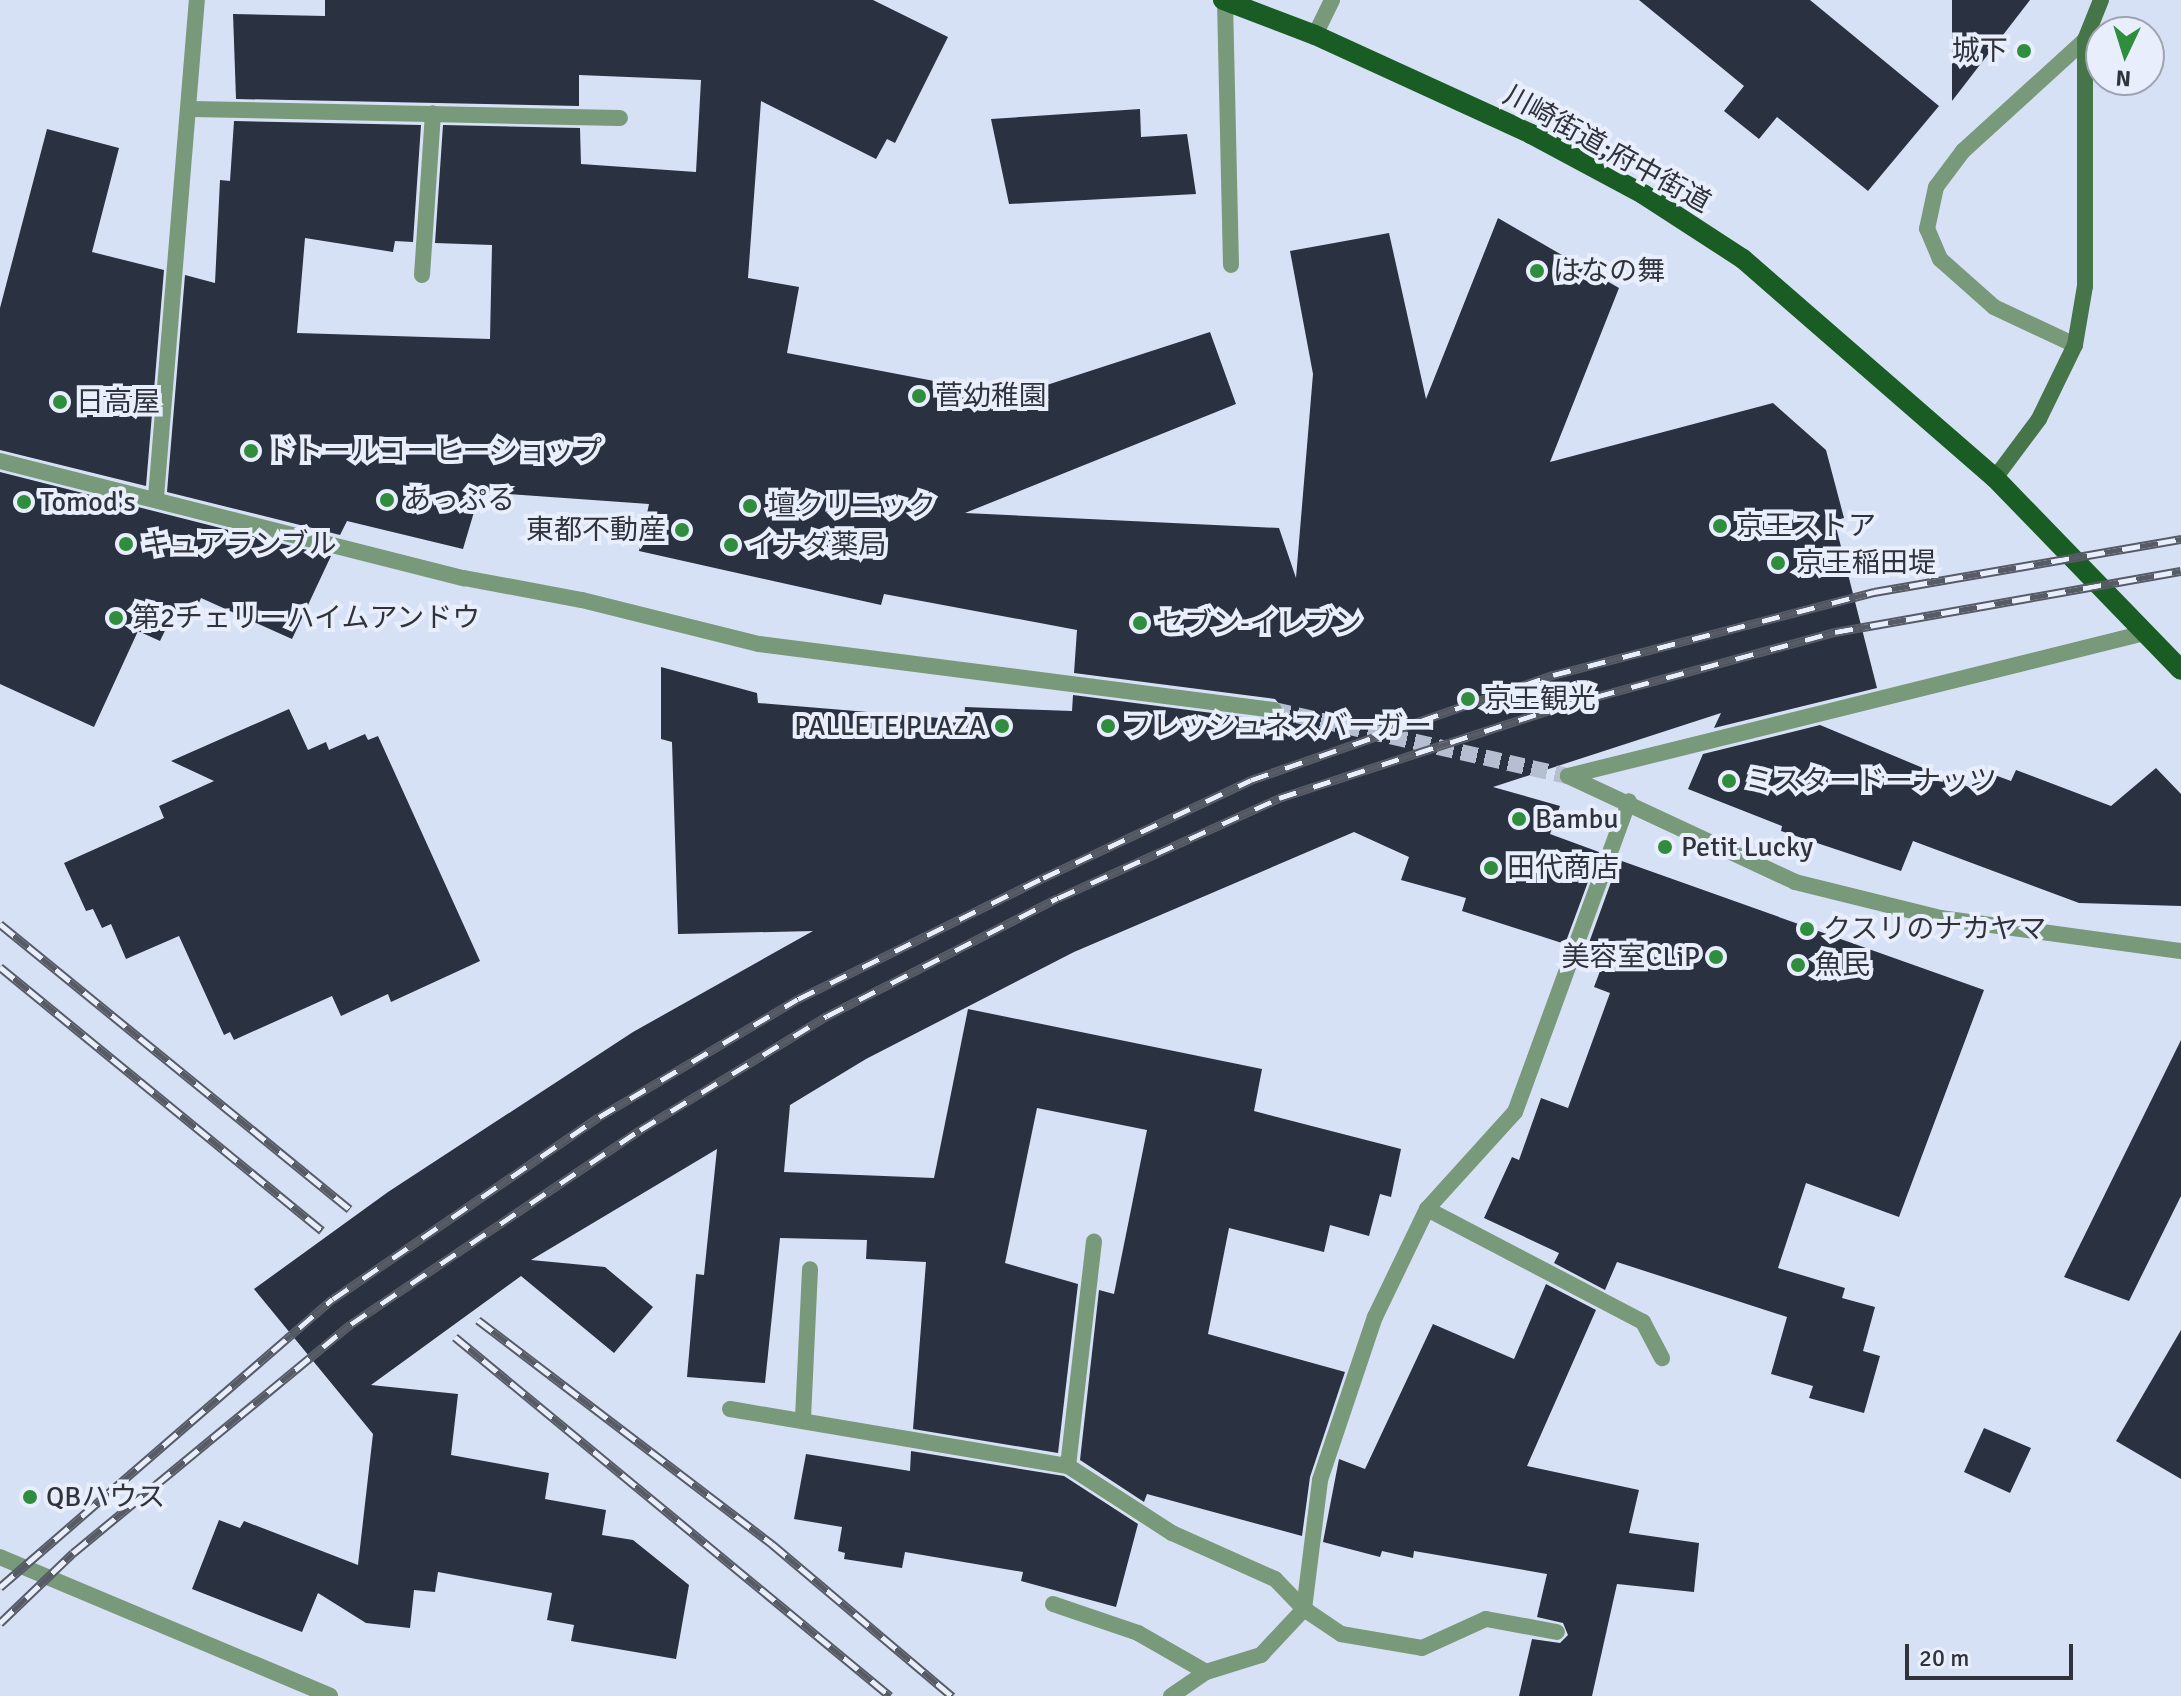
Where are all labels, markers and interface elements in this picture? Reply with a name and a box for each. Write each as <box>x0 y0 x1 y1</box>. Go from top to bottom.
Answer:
north arrow <box>2085 16 2165 96</box>
place label: 城下 <box>1952 34 2008 68</box>
marker: 城下 <box>2015 42 2033 60</box>
text: N <box>2115 64 2132 92</box>
street label: 川崎街道;府中街道 <box>1498 78 1716 220</box>
place label: はなの舞 <box>1553 254 1665 288</box>
marker: はなの舞 <box>1528 262 1546 280</box>
place label: 菅幼稚園 <box>935 379 1047 413</box>
place label: 日高屋 <box>76 385 160 419</box>
marker: 菅幼稚園 <box>910 387 928 405</box>
marker: 日高屋 <box>51 393 69 411</box>
place label: ドトールコーヒーショップ <box>267 434 603 468</box>
marker: ドトールコーヒーショップ <box>242 442 260 460</box>
place label: あっぷる <box>403 483 515 517</box>
place label: Tomod's <box>40 485 136 519</box>
place label: 壇クリニック <box>768 489 936 523</box>
marker: あっぷる <box>378 491 396 509</box>
marker: Tomod's <box>15 493 33 511</box>
marker: 壇クリニック <box>739 495 761 517</box>
place label: 京王ストア <box>1736 509 1876 543</box>
place label: 東都不動産 <box>526 513 666 547</box>
marker: 京王ストア <box>1711 517 1729 535</box>
marker: 東都不動産 <box>673 521 691 539</box>
place label: キュアランブル <box>142 527 338 561</box>
place label: イナダ薬局 <box>747 528 887 562</box>
marker: キュアランブル <box>117 535 135 553</box>
marker: イナダ薬局 <box>722 536 740 554</box>
place label: 京王稲田堤 <box>1796 546 1936 580</box>
marker: 京王稲田堤 <box>1767 552 1789 574</box>
place label: 第2チェリーハイムアンドウ <box>132 601 483 635</box>
place label: セブン-イレブン <box>1156 606 1362 640</box>
marker: 第2チェリーハイムアンドウ <box>107 609 125 627</box>
marker: セブン-イレブン <box>1131 614 1149 632</box>
place label: 京王観光 <box>1484 682 1596 716</box>
marker: 京王観光 <box>1459 690 1477 708</box>
place label: PALLETE PLAZA <box>794 709 986 743</box>
place label: フレッシュネスバーガー <box>1124 709 1432 743</box>
marker: PALLETE PLAZA <box>993 717 1011 735</box>
marker: フレッシュネスバーガー <box>1099 717 1117 735</box>
place label: ミスタードーナッツ <box>1745 764 1997 798</box>
marker: ミスタードーナッツ <box>1720 772 1738 790</box>
place label: Bambu <box>1535 802 1619 836</box>
marker: Bambu <box>1510 810 1528 828</box>
place label: Petit Lucky <box>1681 830 1813 864</box>
marker: Petit Lucky <box>1656 838 1674 856</box>
place label: 田代商店 <box>1507 851 1619 885</box>
marker: 田代商店 <box>1482 859 1500 877</box>
place label: クスリのナカヤマ <box>1823 912 2047 946</box>
marker: クスリのナカヤマ <box>1798 920 1816 938</box>
place label: 美容室CLiP <box>1562 940 1700 974</box>
marker: 美容室CLiP <box>1707 948 1725 966</box>
place label: 魚民 <box>1814 948 1870 982</box>
marker: 魚民 <box>1789 956 1807 974</box>
place label: QBハウス <box>46 1480 165 1514</box>
marker: QBハウス <box>21 1488 39 1506</box>
scale bar <box>1909 1628 2077 1678</box>
text: 20 m <box>1919 1643 1969 1673</box>

